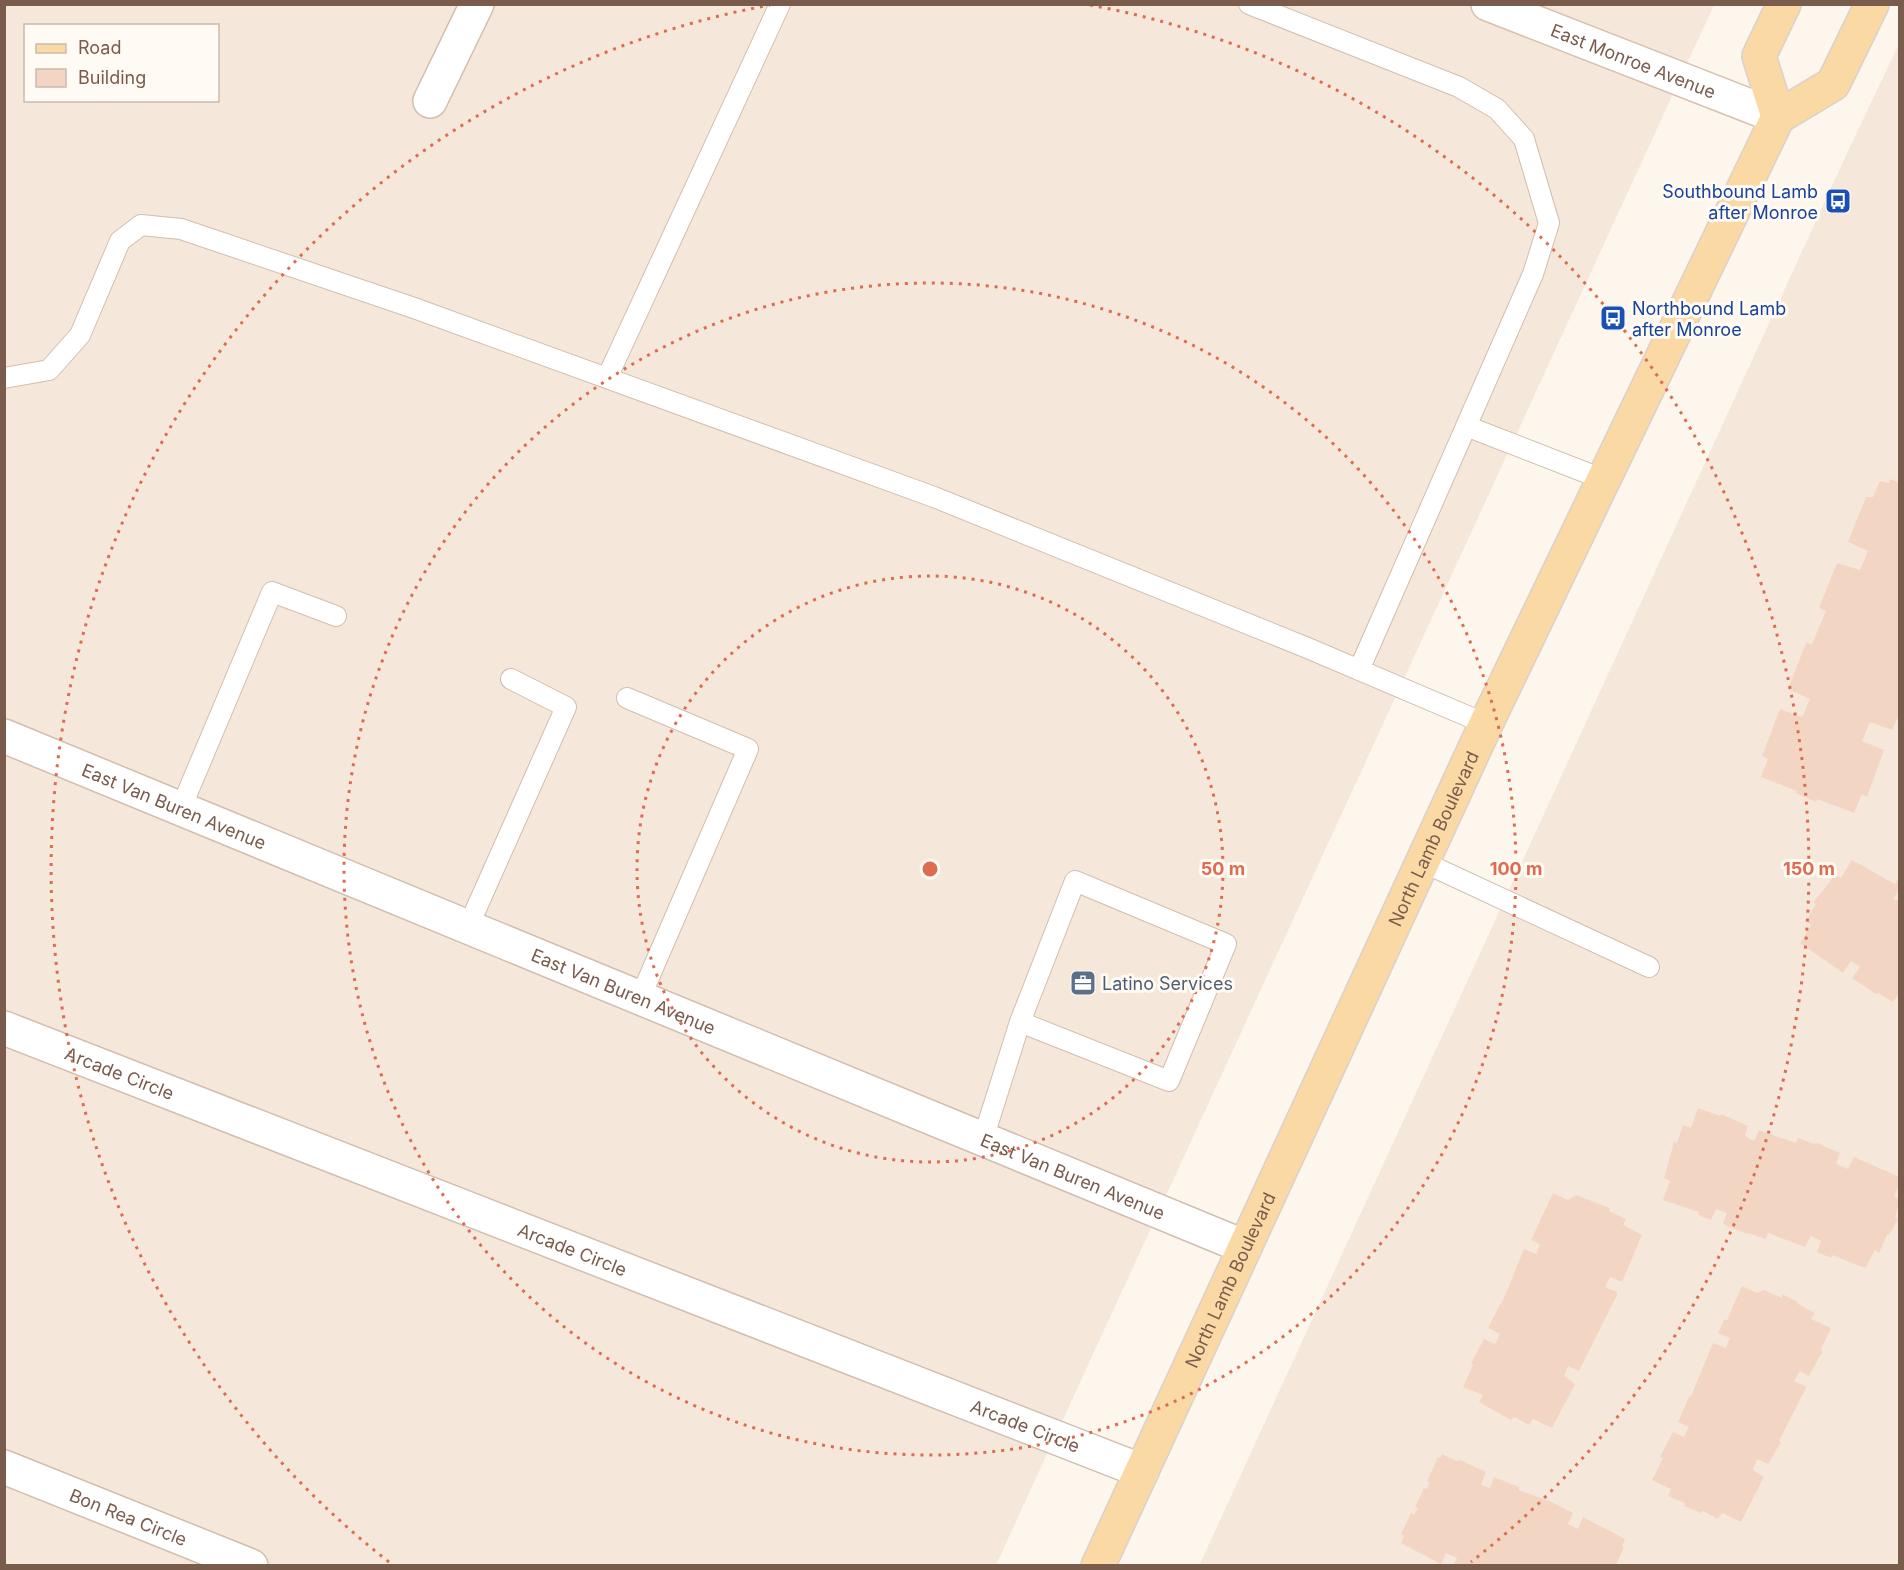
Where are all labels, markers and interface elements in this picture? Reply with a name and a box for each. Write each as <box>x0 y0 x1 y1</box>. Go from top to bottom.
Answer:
street label: East Monroe Avenue <box>1548 19 1719 102</box>
legend <box>24 24 219 102</box>
text: Road <box>78 37 121 58</box>
text: Building <box>78 67 146 88</box>
place label: Southbound Lamb after Monroe <box>1662 181 1818 223</box>
bus stop icon: Southbound Lamb after Monroe <box>1823 186 1853 216</box>
place label: Northbound Lamb after Monroe <box>1632 298 1786 340</box>
bus stop icon: Northbound Lamb after Monroe <box>1598 303 1628 333</box>
street label: North Lamb Boulevard <box>1384 748 1483 929</box>
street label: East Van Buren Avenue <box>79 759 269 853</box>
text: 50 m <box>1201 858 1245 879</box>
text: 100 m <box>1490 858 1542 879</box>
text: 150 m <box>1783 858 1835 879</box>
centre of rings <box>920 859 940 879</box>
street label: East Van Buren Avenue <box>528 944 719 1038</box>
office icon: Latino Services <box>1068 968 1098 998</box>
place label: Latino Services <box>1102 973 1233 994</box>
street label: Arcade Circle <box>62 1042 177 1104</box>
street label: East Van Buren Avenue <box>978 1129 1168 1223</box>
street label: North Lamb Boulevard <box>1180 1189 1279 1371</box>
street label: Arcade Circle <box>515 1219 630 1280</box>
street label: Arcade Circle <box>968 1395 1083 1456</box>
street label: Bon Rea Circle <box>67 1484 190 1550</box>

